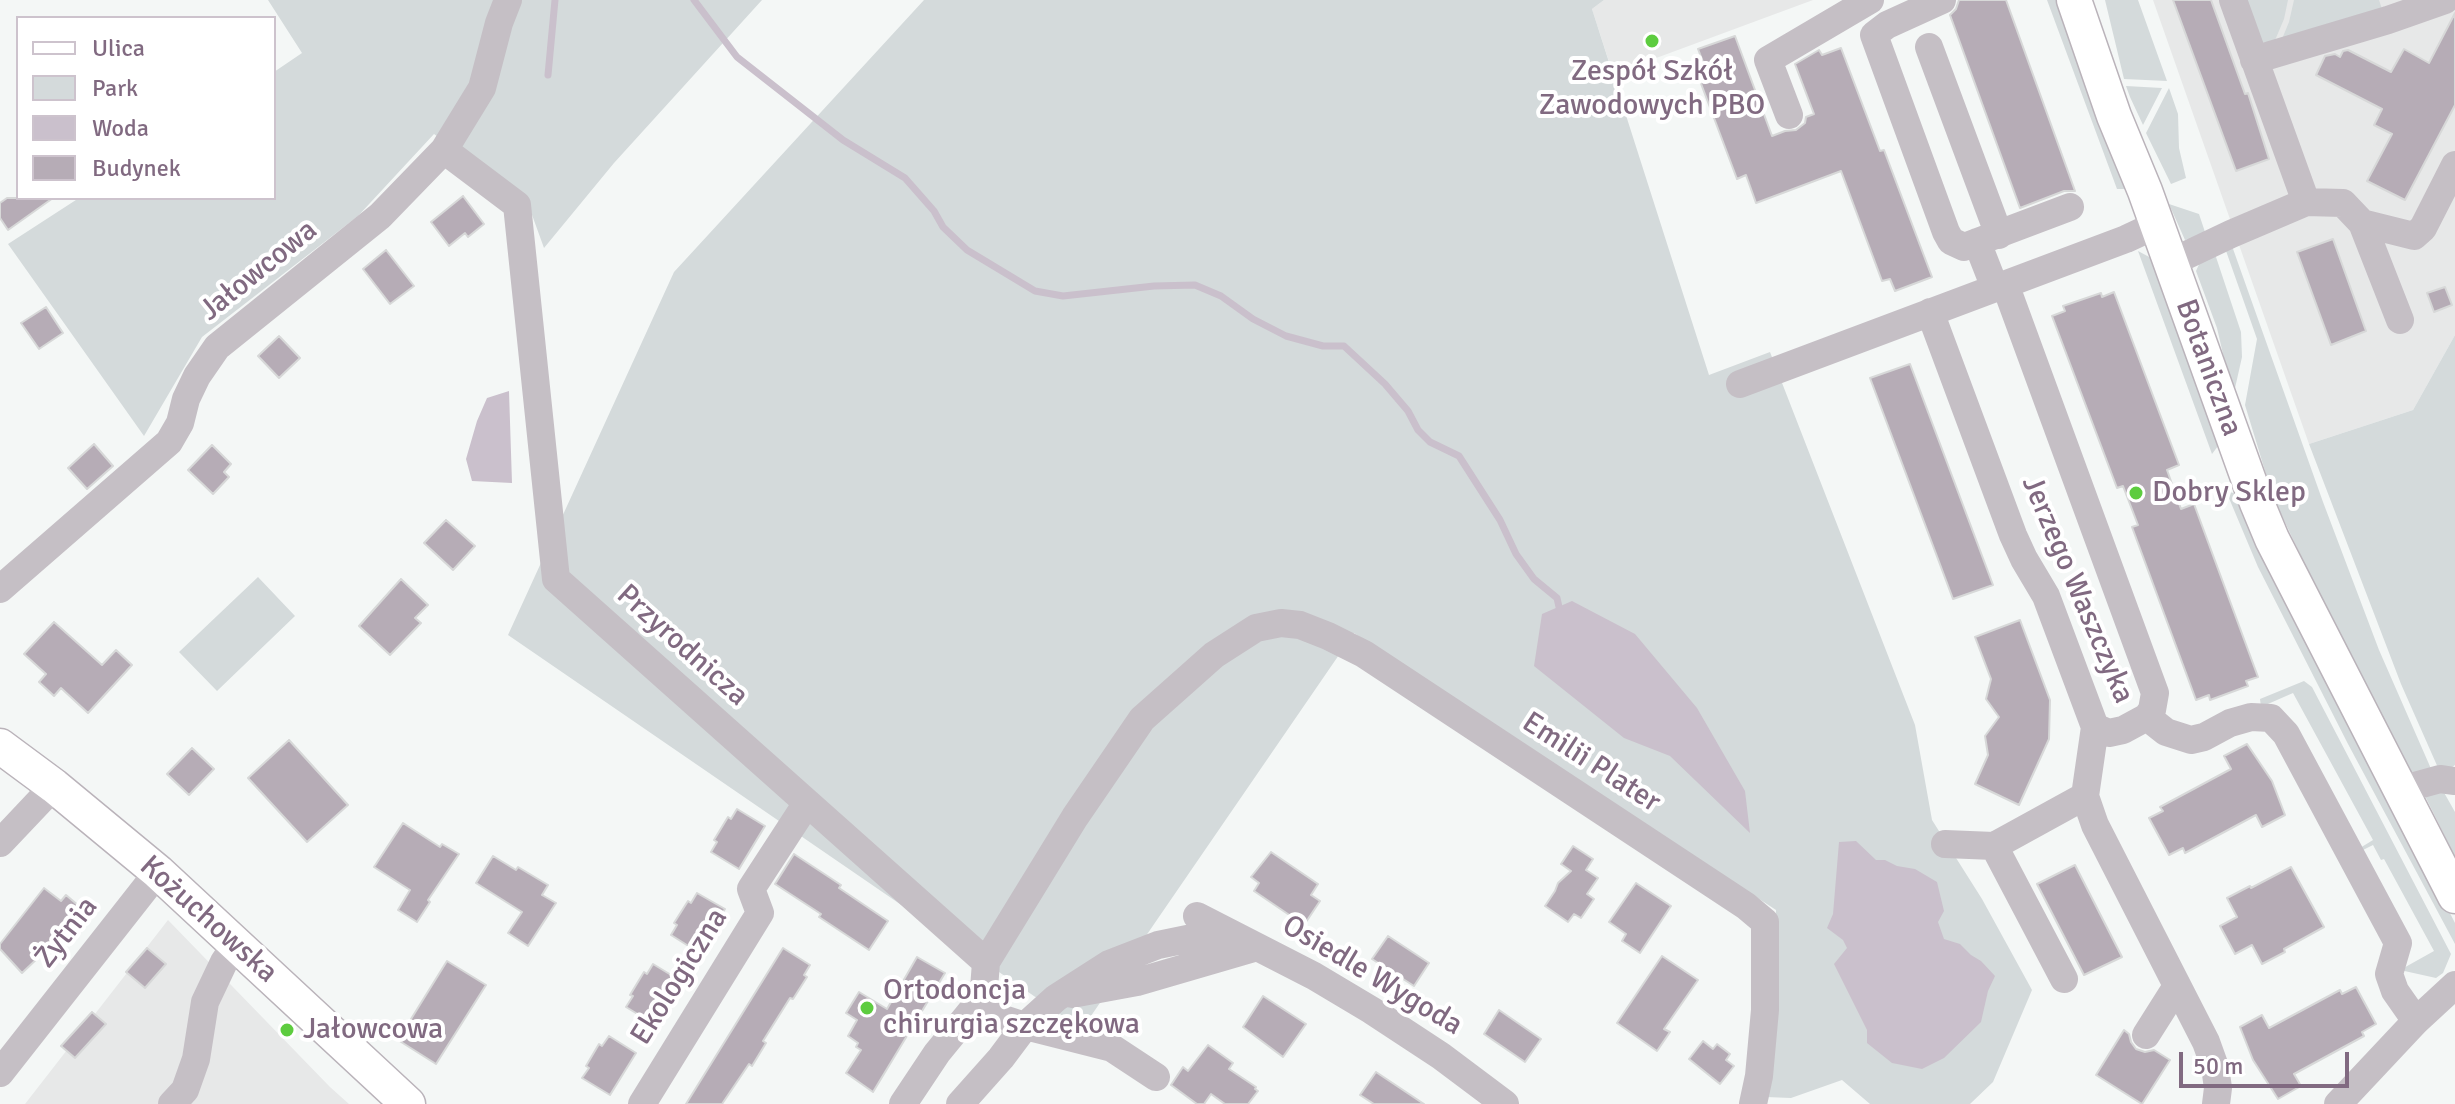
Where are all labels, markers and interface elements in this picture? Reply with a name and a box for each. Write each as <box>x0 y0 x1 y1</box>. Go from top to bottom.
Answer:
legend <box>16 16 276 200</box>
marker: Zespół Szkół Zawodowych PBO <box>1643 32 1661 50</box>
text: Ulica <box>92 33 145 63</box>
place label: Zespół Szkół Zawodowych PBO <box>1539 54 1765 124</box>
text: Park <box>92 73 138 103</box>
text: Woda <box>92 113 149 143</box>
text: Budynek <box>92 153 181 183</box>
street label: Jałowcowa <box>193 213 325 329</box>
street label: Botaniczna <box>2167 295 2249 441</box>
street label: Jerzego Waszczyka <box>2013 471 2141 709</box>
place label: Dobry Sklep <box>2152 475 2306 511</box>
marker: Dobry Sklep <box>2127 484 2145 502</box>
street label: Przyrodnicza <box>609 578 755 714</box>
street label: Emilii Plater <box>1515 705 1667 821</box>
street label: Kożuchowska <box>132 849 284 991</box>
street label: Żytnia <box>28 890 106 976</box>
street label: Ekologiczna <box>624 902 736 1052</box>
street label: Osiedle Wygoda <box>1275 908 1469 1044</box>
place label: Ortodoncja chirurgia szczękowa <box>883 973 1140 1044</box>
marker: Ortodoncja chirurgia szczękowa <box>858 999 876 1017</box>
place label: Jałowcowa <box>303 1012 443 1048</box>
marker: Jałowcowa <box>278 1021 296 1039</box>
scale bar <box>2183 1036 2353 1086</box>
text: 50 m <box>2193 1051 2243 1081</box>

